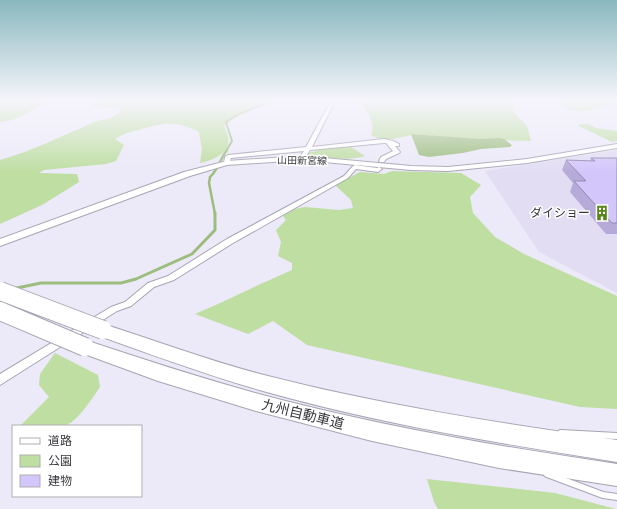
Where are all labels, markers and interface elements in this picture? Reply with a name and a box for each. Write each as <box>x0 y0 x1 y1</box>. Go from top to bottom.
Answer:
street label: 山田新宮線 <box>277 154 327 167</box>
building icon: ダイショー <box>593 204 611 222</box>
place label: ダイショー <box>530 205 590 220</box>
street label: 九州自動車道 <box>260 395 346 433</box>
legend <box>12 425 142 497</box>
text: 道路 <box>48 433 72 448</box>
text: 公園 <box>48 453 72 468</box>
text: 建物 <box>48 473 72 488</box>

